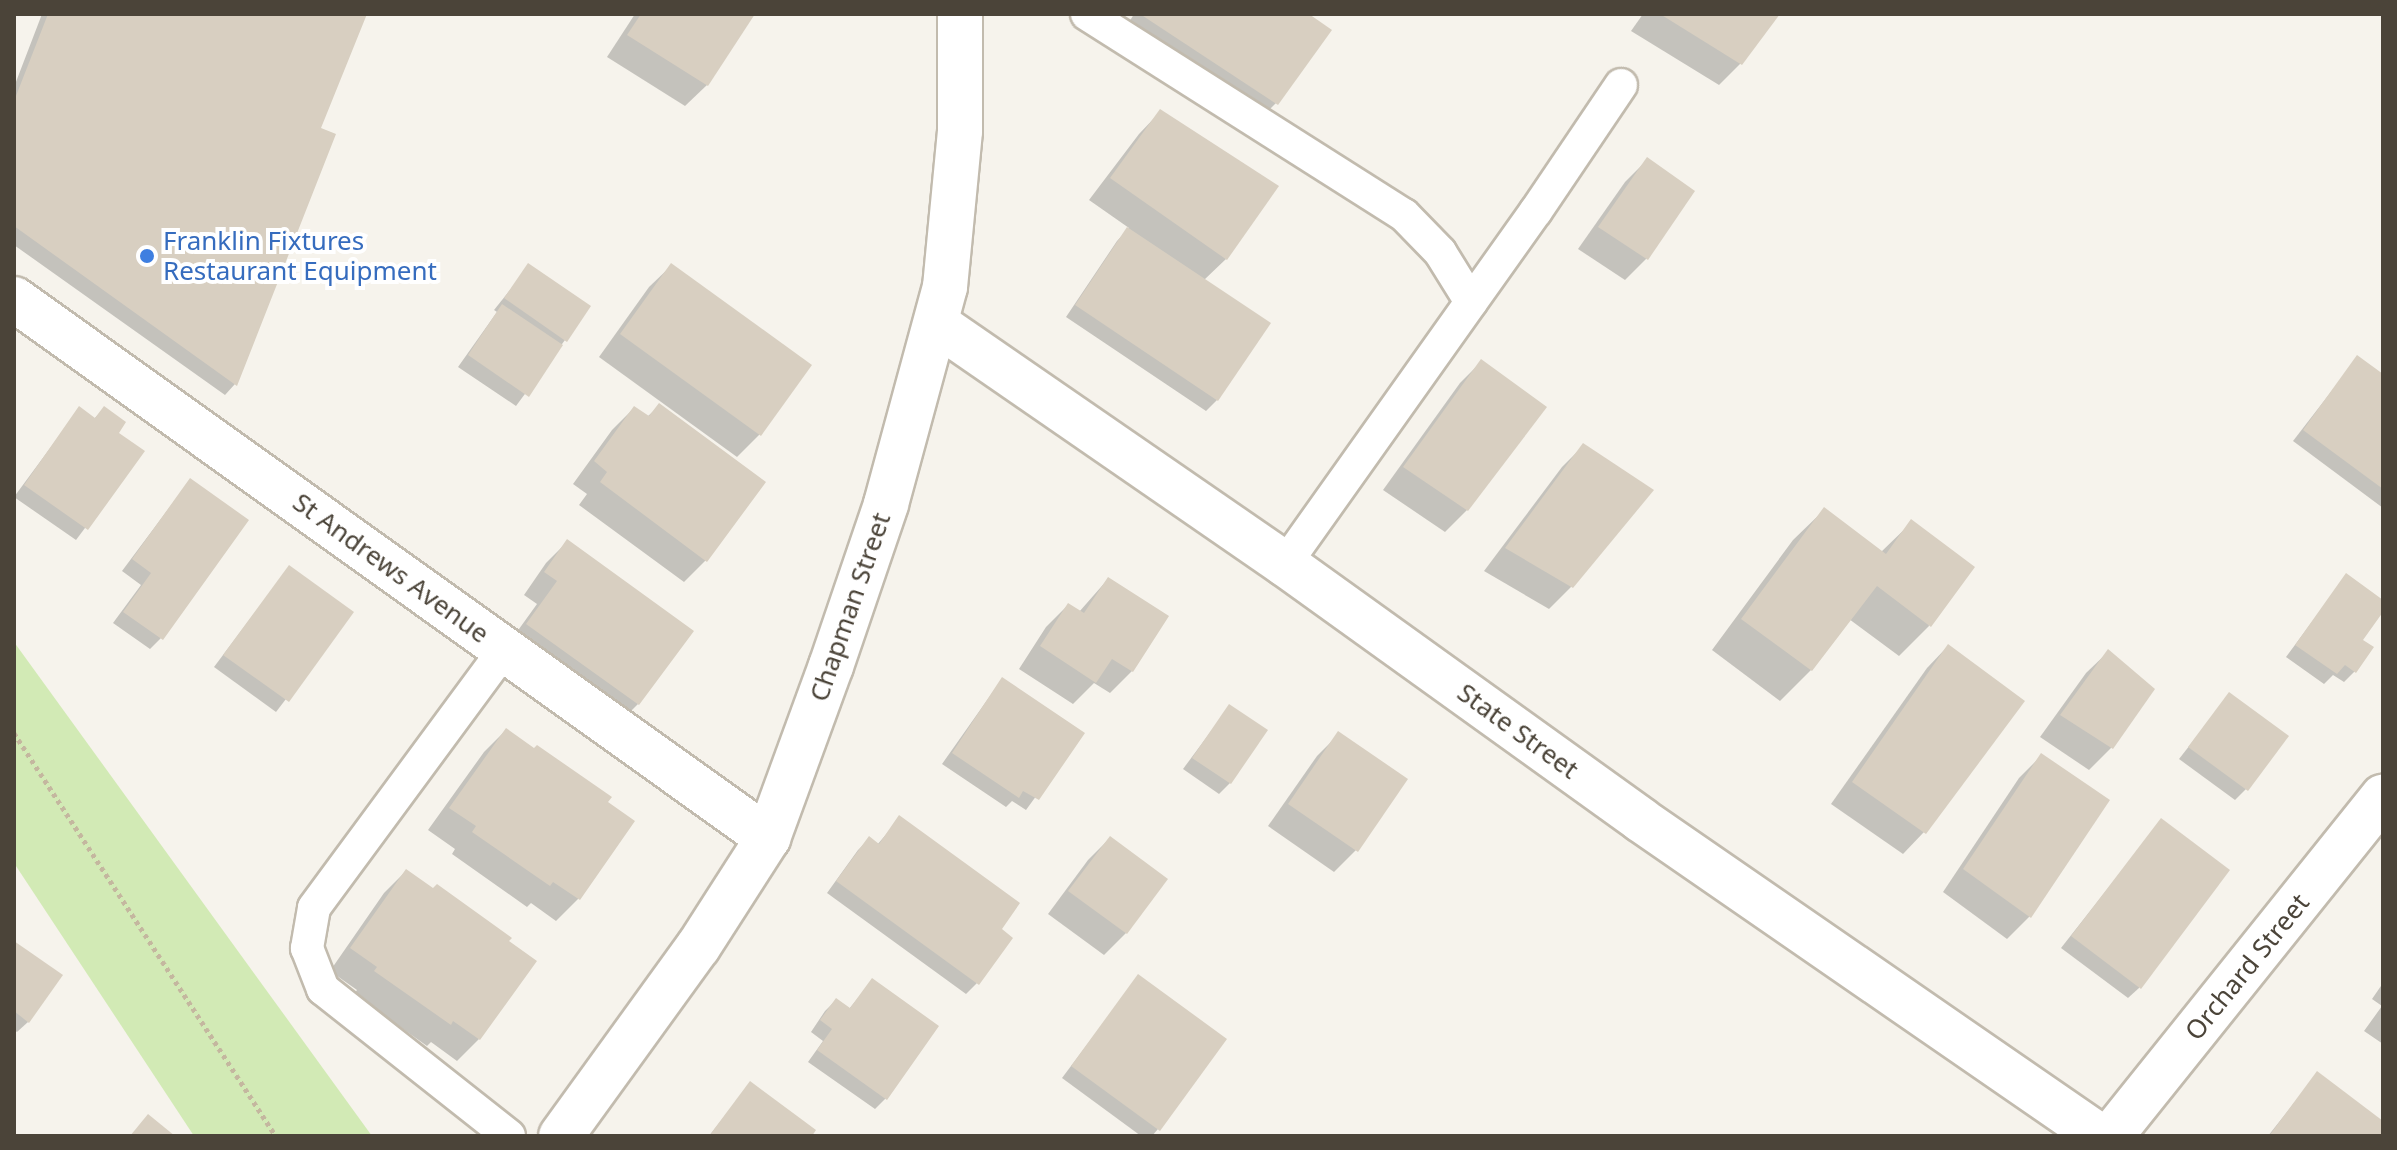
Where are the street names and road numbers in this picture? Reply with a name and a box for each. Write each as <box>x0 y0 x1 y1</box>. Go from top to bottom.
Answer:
street label: St Andrews Avenue <box>287 486 495 650</box>
street label: Chapman Street <box>803 509 897 705</box>
street label: State Street <box>1452 677 1584 785</box>
street label: Orchard Street <box>2178 888 2316 1046</box>

